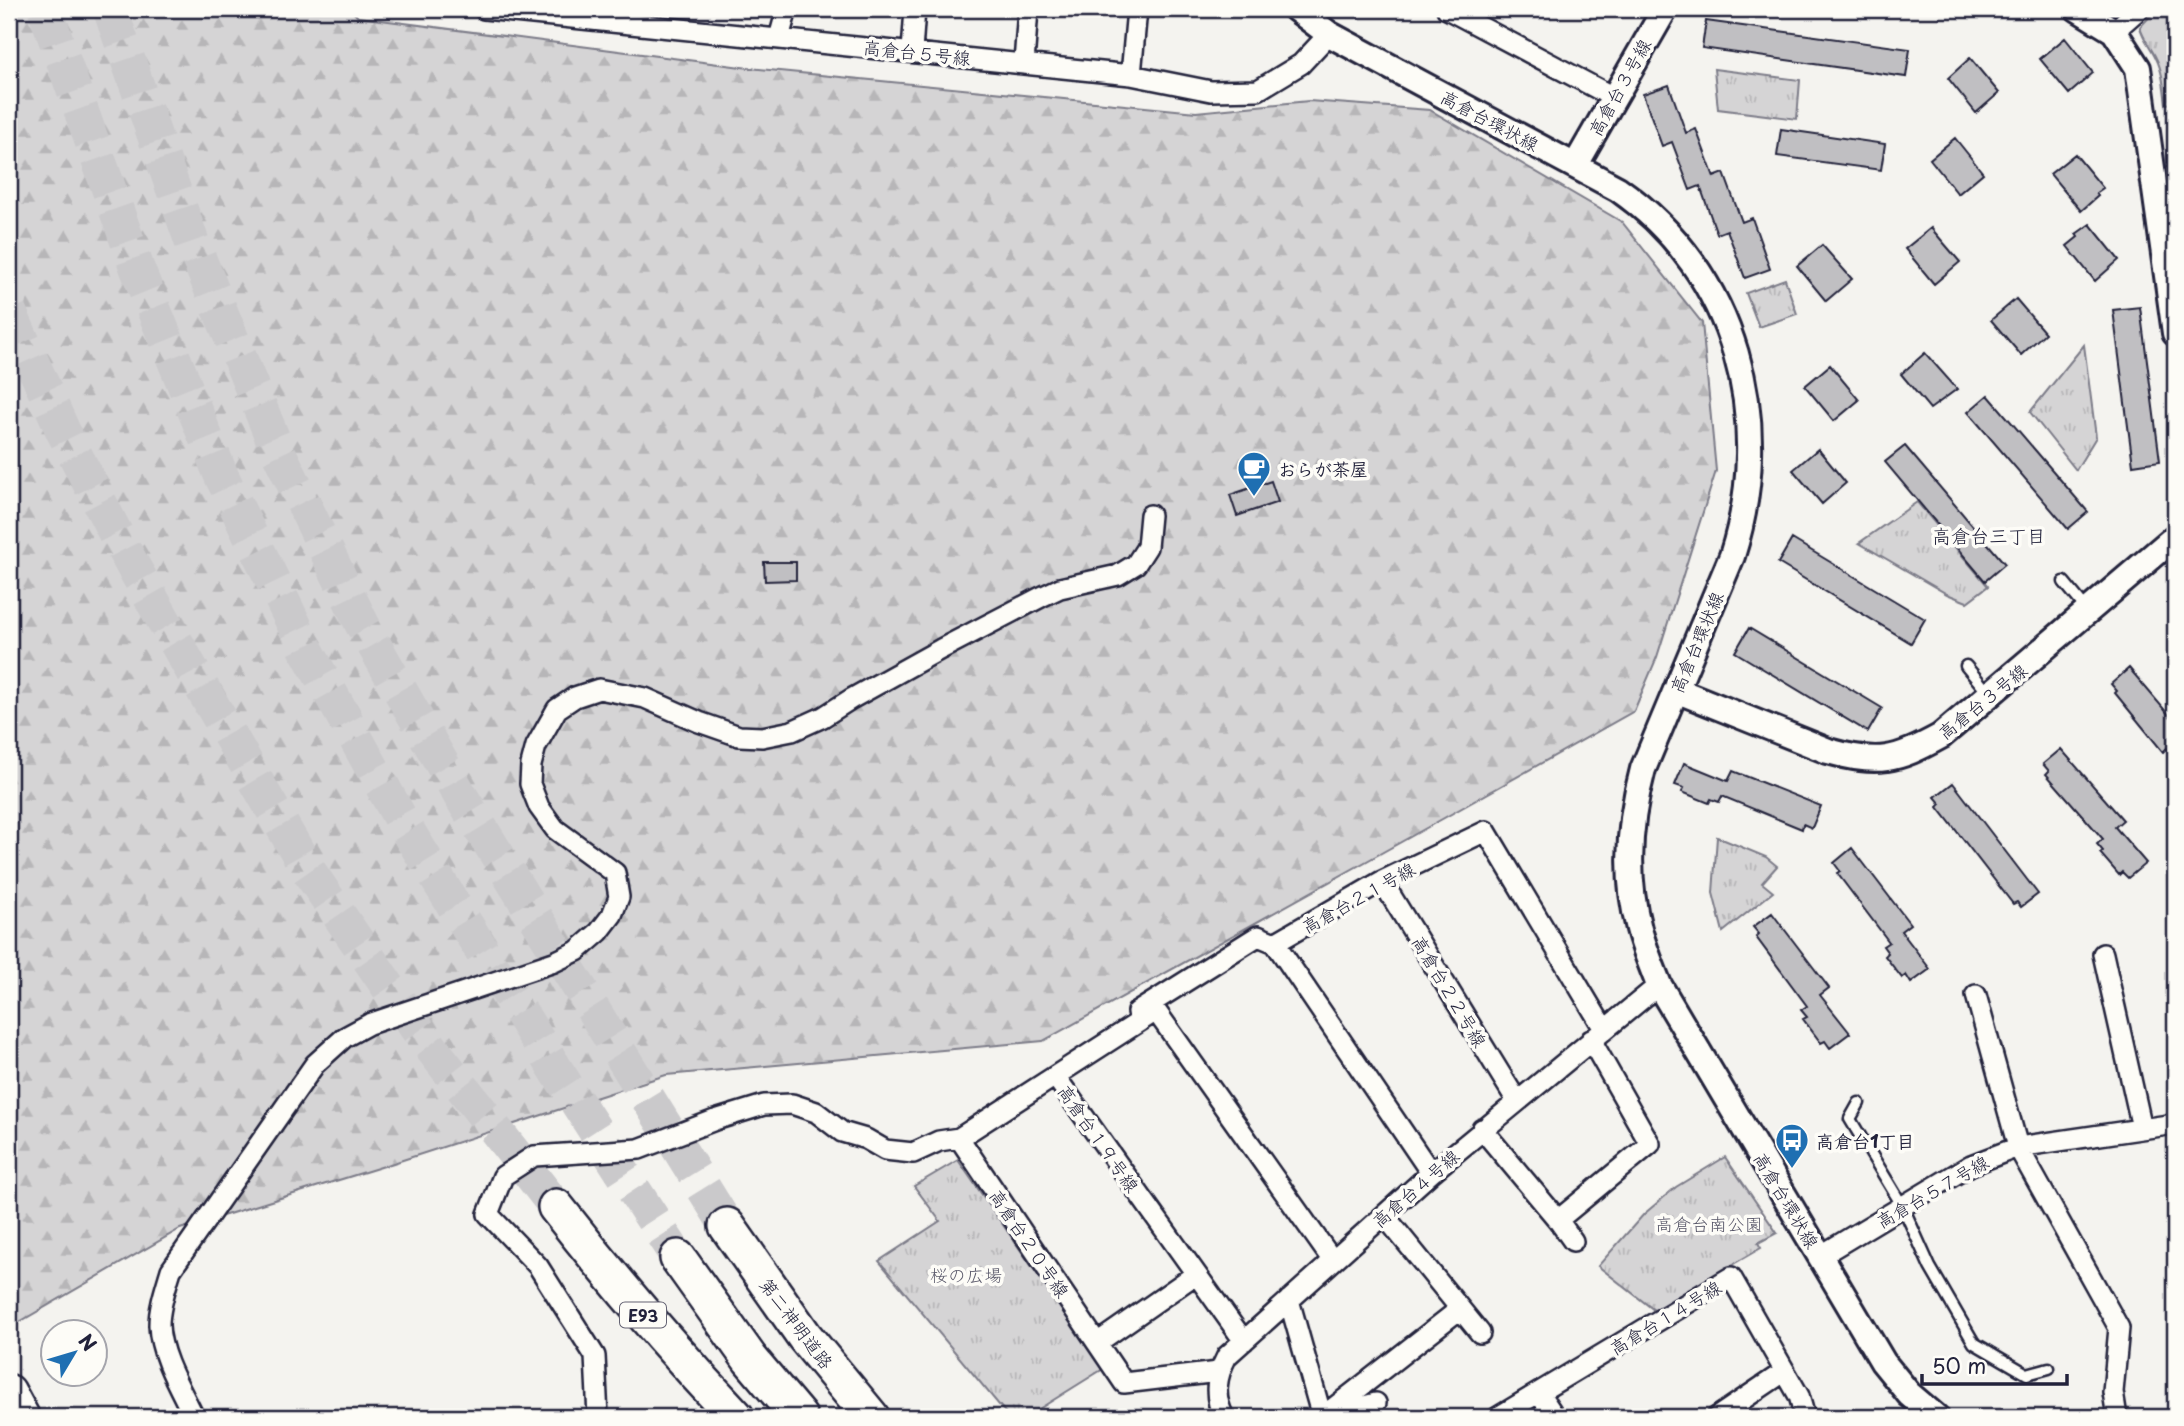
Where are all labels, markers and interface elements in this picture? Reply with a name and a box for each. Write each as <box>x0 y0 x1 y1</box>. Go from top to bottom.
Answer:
street label: 高倉台５号線 <box>862 33 972 71</box>
street label: 高倉台３号線 <box>1581 33 1657 141</box>
street label: 高倉台環状線 <box>1436 83 1544 157</box>
cafe icon: おらが茶屋 <box>1235 449 1273 498</box>
place label: おらが茶屋 <box>1278 455 1368 482</box>
district label: 高倉台三丁目 <box>1932 521 2046 549</box>
street label: 高倉台環状線 <box>1662 587 1730 697</box>
street label: 高倉台３号線 <box>1932 657 2032 745</box>
street label: 高倉台２１号線 <box>1296 855 1420 939</box>
street label: 高倉台２２号線 <box>1406 930 1494 1052</box>
street label: 高倉台１９号線 <box>1052 1079 1146 1197</box>
bus stop icon: 高倉台1丁目 <box>1773 1121 1811 1170</box>
place label: 高倉台1丁目 <box>1816 1127 1915 1154</box>
street label: 高倉台４号線 <box>1365 1142 1465 1234</box>
street label: 高倉台環状線 <box>1748 1147 1826 1253</box>
street label: 高倉台５７号線 <box>1871 1148 1993 1234</box>
street label: 高倉台２０号線 <box>984 1183 1076 1303</box>
park label: 高倉台南公園 <box>1655 1210 1763 1237</box>
park label: 桜の広場 <box>930 1261 1002 1288</box>
street label: 第二神明道路 <box>754 1272 840 1374</box>
street label: 高倉台１４号線 <box>1604 1273 1726 1361</box>
road number: E93 <box>620 1302 666 1328</box>
north arrow <box>38 1318 108 1388</box>
text: N <box>73 1327 104 1356</box>
scale bar <box>1922 1342 2067 1386</box>
text: 50 m <box>1932 1349 1986 1381</box>

